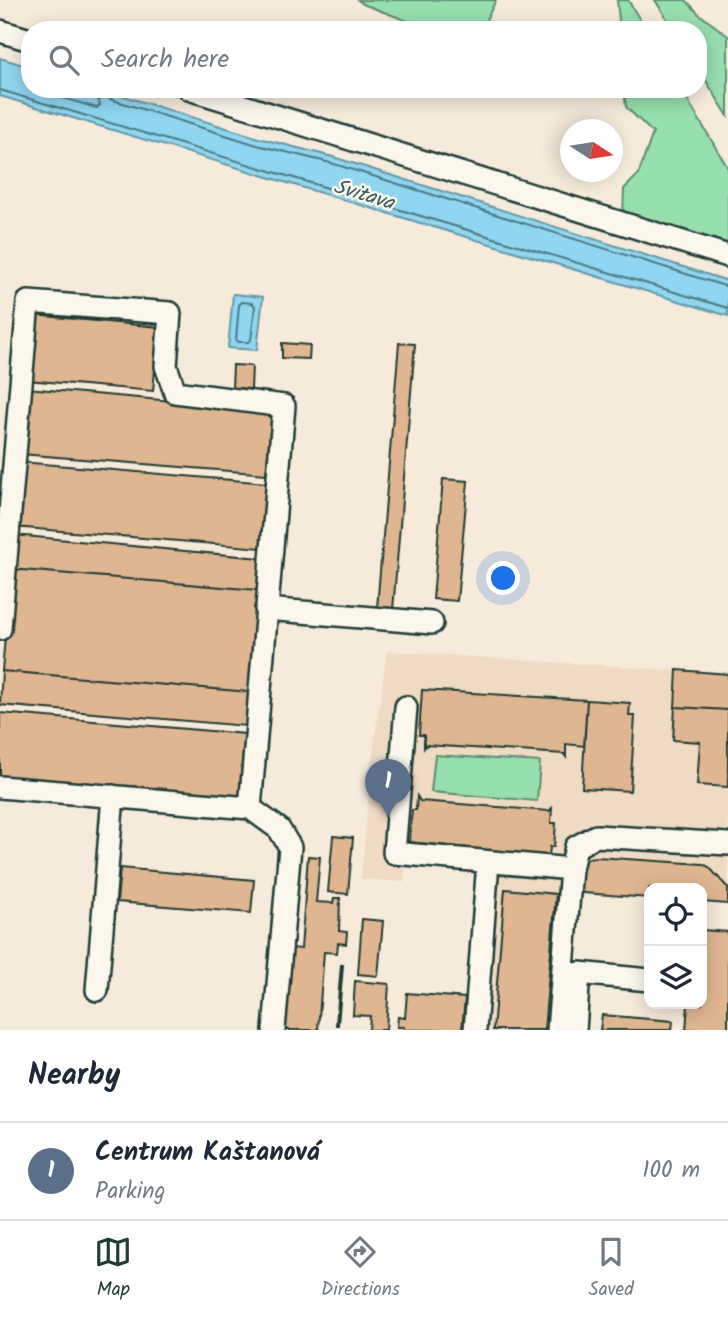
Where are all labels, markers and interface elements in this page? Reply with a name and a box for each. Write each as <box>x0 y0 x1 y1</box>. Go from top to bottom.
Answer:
search box <box>21 21 707 98</box>
text: Search here <box>101 39 229 81</box>
icon: search <box>45 41 83 79</box>
north arrow <box>560 119 623 182</box>
water label: Svitava <box>329 171 399 221</box>
your location <box>486 561 520 595</box>
pin: 1 <box>365 759 411 817</box>
map controls <box>644 883 707 1009</box>
button: locate <box>644 883 707 946</box>
button: layers <box>644 946 707 1009</box>
text: Nearby <box>28 1052 120 1100</box>
text: Centrum Kaštanová <box>95 1132 320 1174</box>
text: 1 <box>48 1153 54 1189</box>
text: 100 m <box>642 1153 700 1189</box>
text: Parking <box>95 1174 165 1210</box>
tab: Map <box>94 1233 132 1305</box>
tab: Directions <box>321 1233 400 1305</box>
tab: Saved <box>589 1233 634 1305</box>

